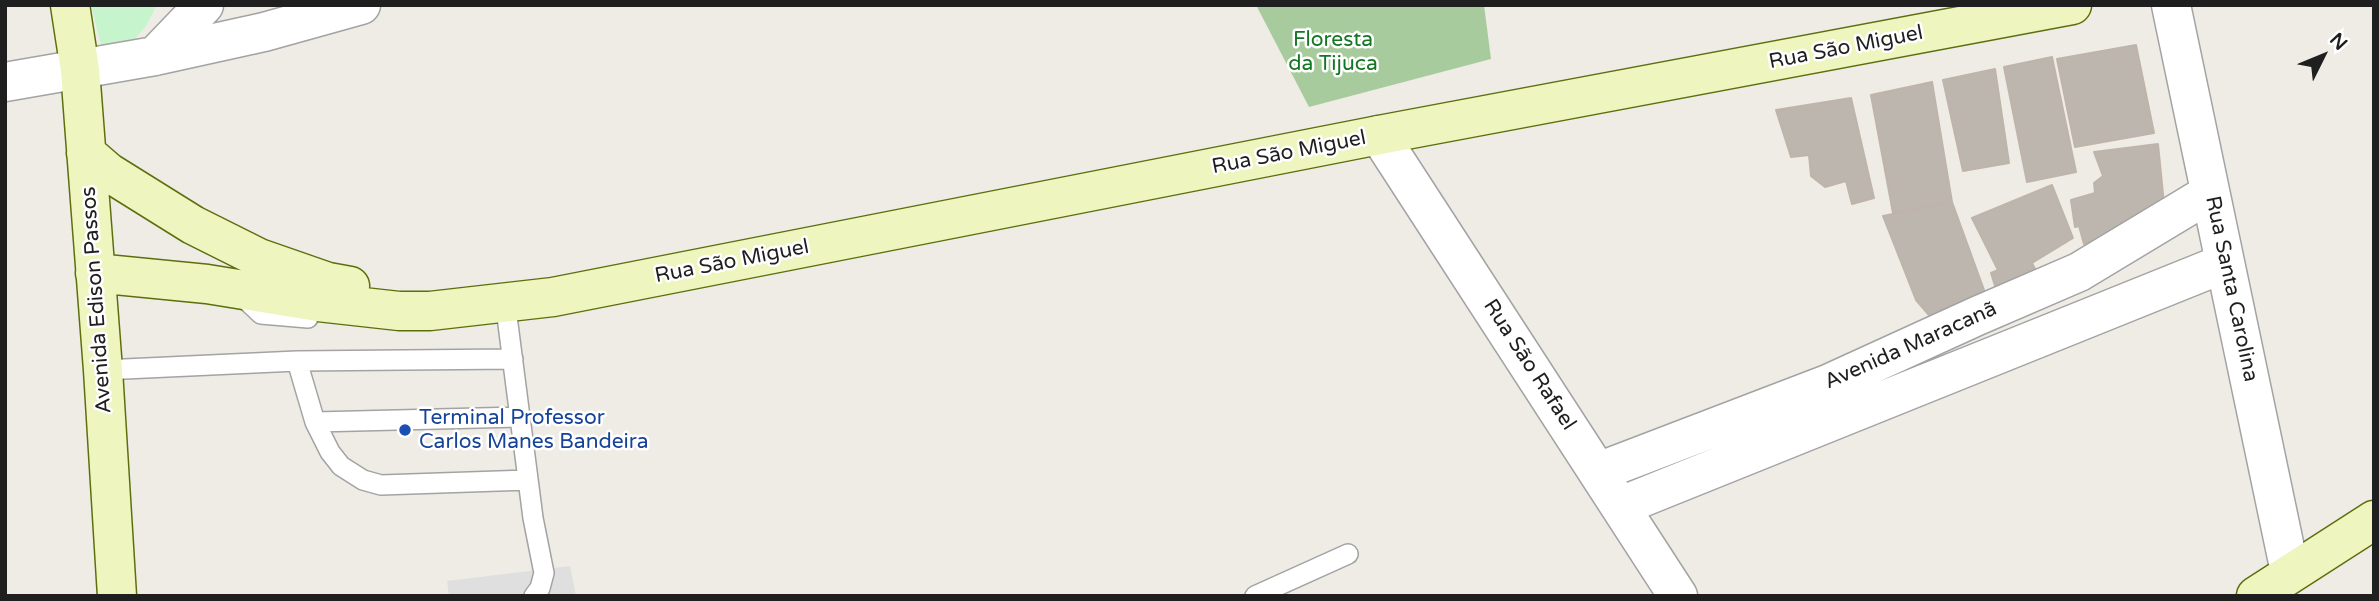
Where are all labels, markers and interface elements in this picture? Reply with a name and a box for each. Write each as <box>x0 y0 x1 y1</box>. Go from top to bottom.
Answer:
street label: Rua São Miguel <box>1767 21 1925 75</box>
north arrow <box>2288 21 2358 91</box>
park label: Floresta da Tijuca <box>1288 27 1378 77</box>
text: N <box>2325 29 2352 55</box>
street label: Rua São Miguel <box>1210 126 1368 180</box>
street label: Avenida Edison Passos <box>77 186 117 414</box>
street label: Rua Santa Carolina <box>2199 194 2263 384</box>
street label: Rua São Miguel <box>653 235 811 289</box>
street label: Rua São Rafael <box>1477 295 1581 435</box>
street label: Avenida Maracanã <box>1821 297 2001 395</box>
place label: Terminal Professor Carlos Manes Bandeira <box>419 405 649 455</box>
marker: Terminal Professor Carlos Manes Bandeira <box>397 422 413 438</box>

